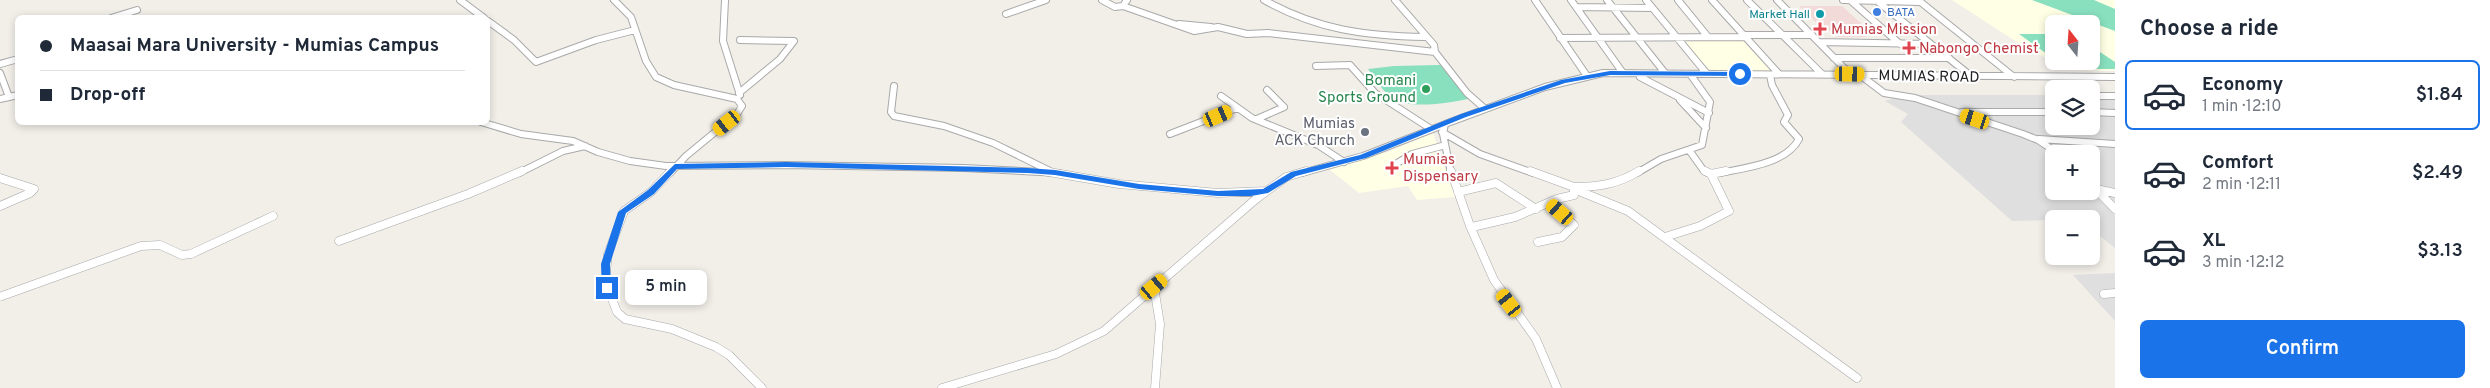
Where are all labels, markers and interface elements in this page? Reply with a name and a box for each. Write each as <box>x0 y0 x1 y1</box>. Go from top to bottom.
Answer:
place label: BATA <box>1887 5 1915 21</box>
marker: BATA <box>1871 6 1883 18</box>
place label: Market Hall <box>1749 7 1810 23</box>
marker: Market Hall <box>1814 8 1826 20</box>
north arrow <box>2045 15 2100 70</box>
map controls <box>2045 15 2100 265</box>
text: Choose a ride <box>2140 16 2278 43</box>
place label: Mumias Mission <box>1831 21 1937 40</box>
marker: Mumias Mission <box>1813 22 1827 36</box>
text: Maasai Mara University - Mumias Campus <box>70 34 439 58</box>
place label: Nabongo Chemist <box>1919 40 2039 59</box>
marker: Nabongo Chemist <box>1903 42 1915 54</box>
route start <box>1729 63 1751 85</box>
car <box>1834 66 1865 82</box>
street label: MUMIAS ROAD <box>1878 67 1980 88</box>
place label: Bomani Sports Ground <box>1318 72 1416 108</box>
icon: car <box>2142 73 2187 118</box>
text: Economy <box>2202 73 2283 97</box>
button: layers <box>2045 80 2100 135</box>
text: Drop-off <box>70 83 145 107</box>
marker: Bomani Sports Ground <box>1420 83 1432 95</box>
text: $1.84 <box>2416 83 2463 107</box>
text: 1 min · 12:10 <box>2202 97 2281 117</box>
car <box>1201 103 1234 129</box>
car <box>1958 107 1991 131</box>
car <box>710 108 743 138</box>
place label: Mumias ACK Church <box>1274 115 1355 151</box>
marker: Mumias ACK Church <box>1359 126 1371 138</box>
button: + <box>2045 145 2100 200</box>
place label: Mumias Dispensary <box>1403 151 1478 187</box>
icon: car <box>2142 151 2187 196</box>
text: Comfort <box>2202 151 2274 175</box>
marker: Mumias Dispensary <box>1385 161 1399 175</box>
text: $2.49 <box>2412 161 2463 185</box>
text: 2 min · 12:11 <box>2202 175 2281 195</box>
car <box>1543 196 1576 228</box>
button: − <box>2045 210 2100 265</box>
icon: car <box>2142 229 2187 274</box>
text: XL <box>2202 229 2225 253</box>
text: $3.13 <box>2417 239 2463 263</box>
text: 3 min · 12:12 <box>2202 253 2285 273</box>
callout: 5 min <box>624 270 707 306</box>
car <box>1137 272 1170 302</box>
route end <box>596 277 618 299</box>
text: 5 min <box>645 277 687 297</box>
car <box>1493 287 1524 319</box>
button: Confirm <box>2140 320 2465 378</box>

